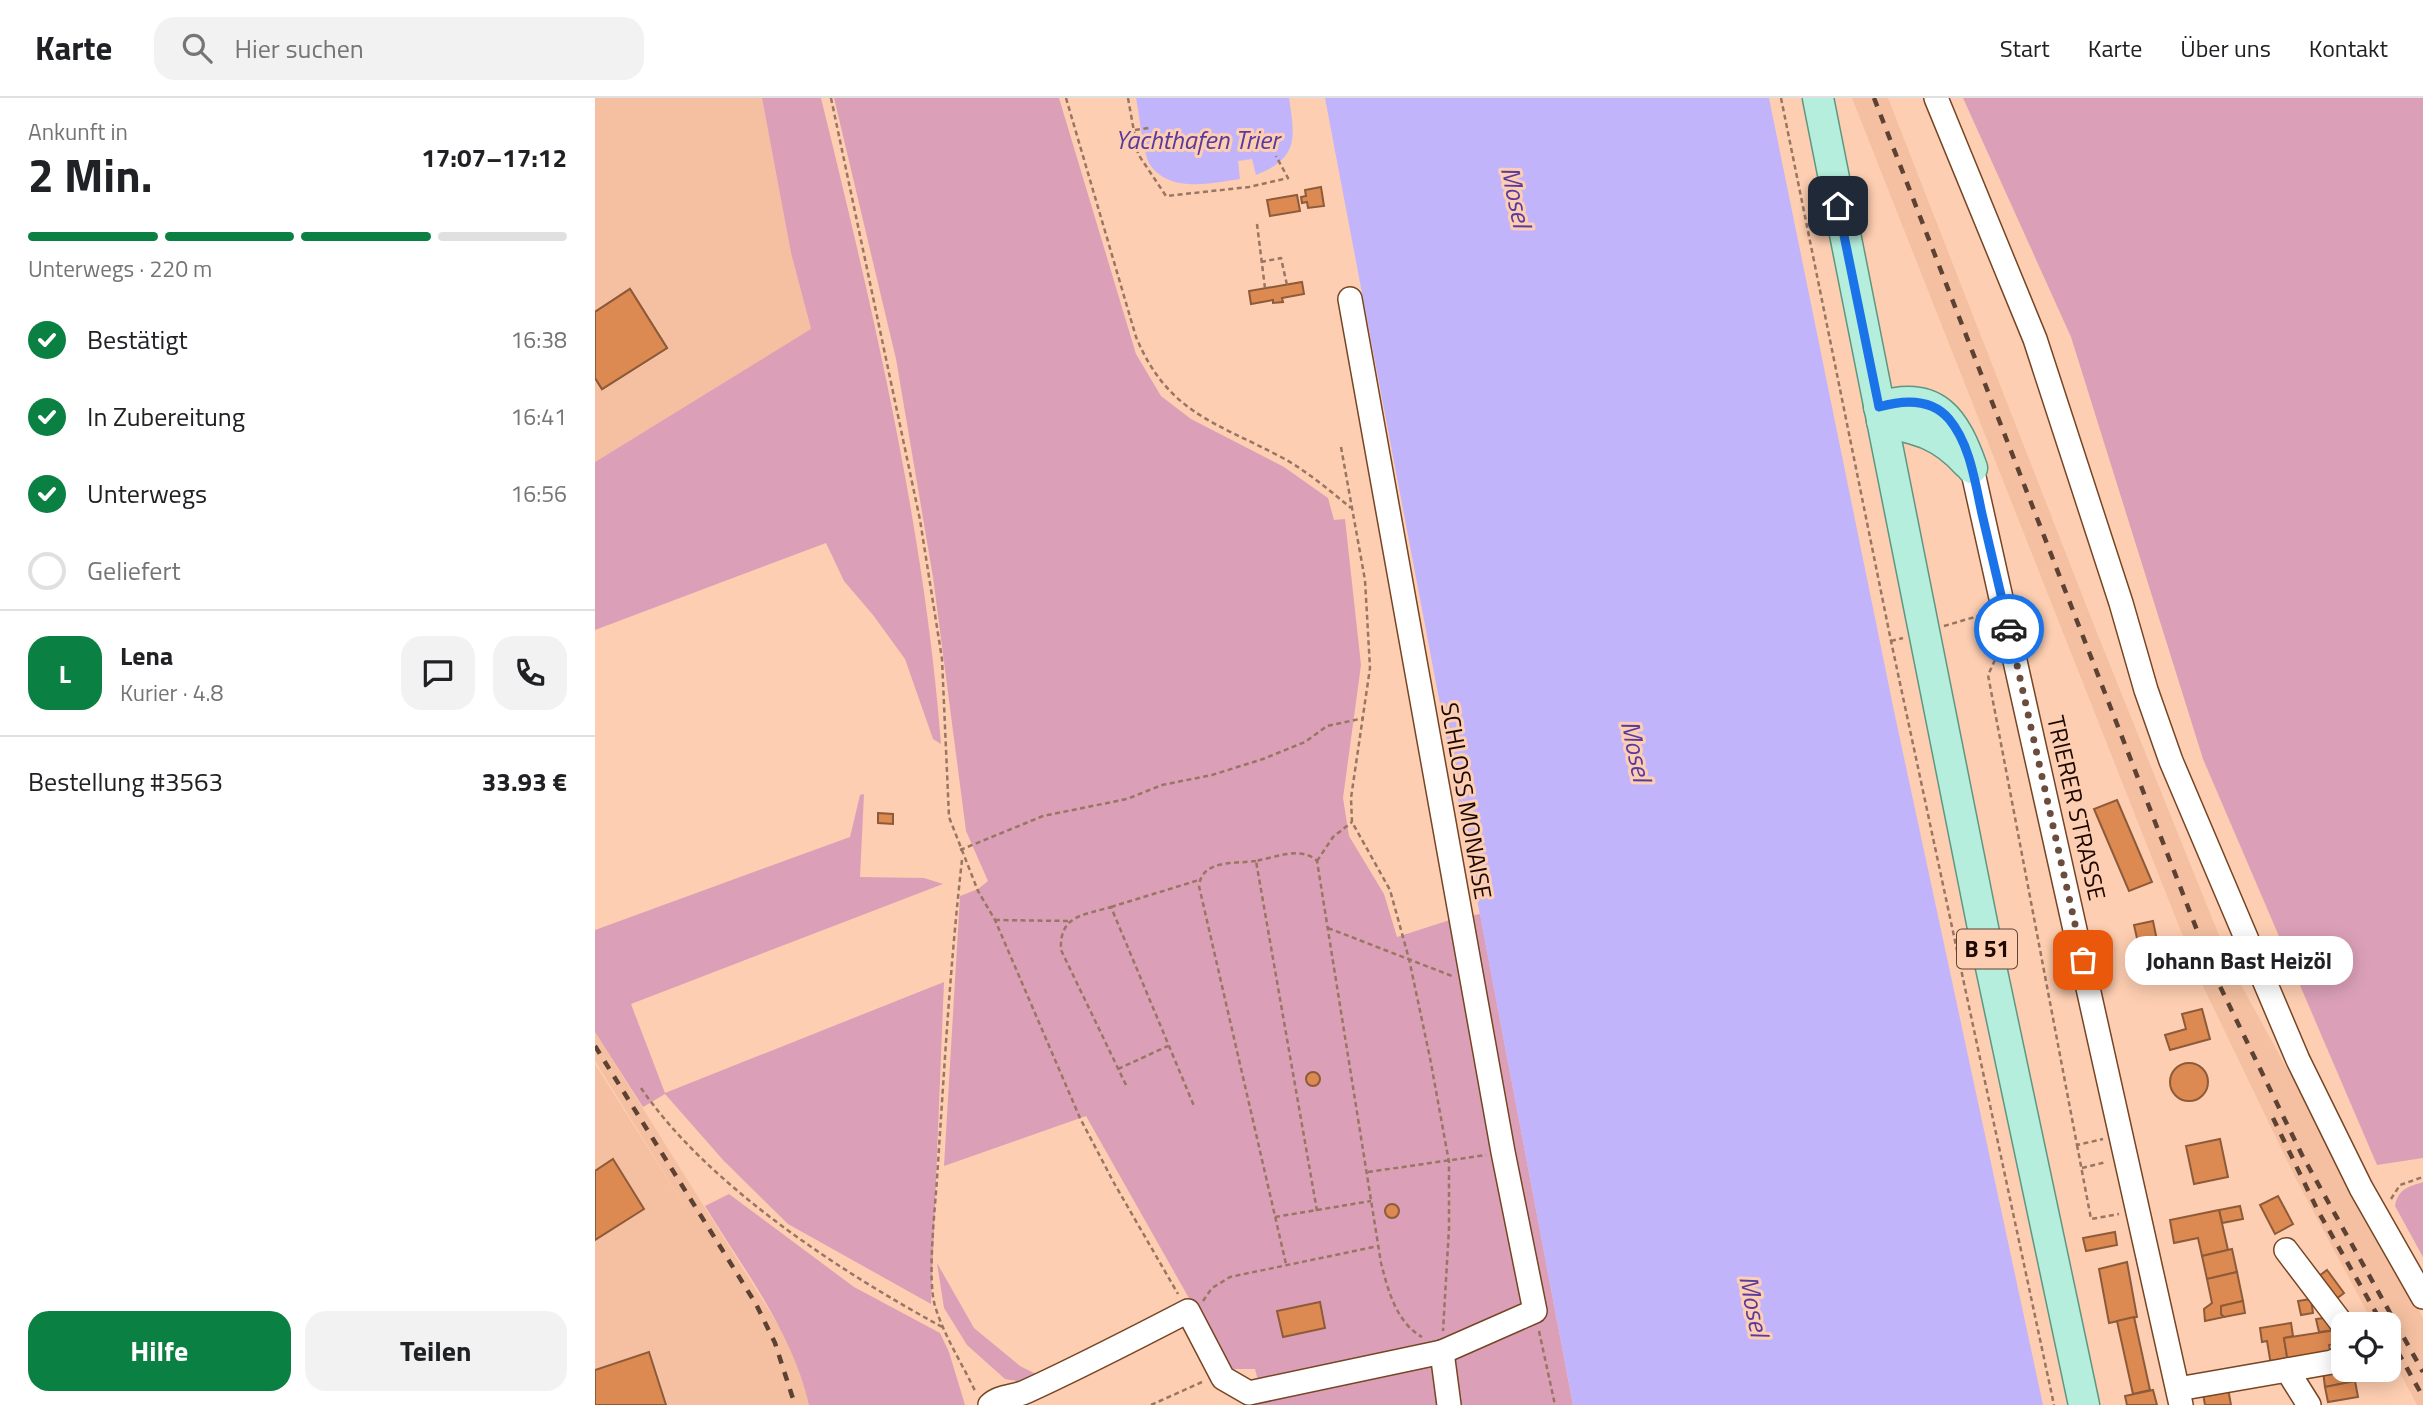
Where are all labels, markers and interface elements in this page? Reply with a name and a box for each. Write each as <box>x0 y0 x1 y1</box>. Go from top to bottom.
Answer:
search box <box>154 17 644 80</box>
text: Karte <box>35 23 112 73</box>
icon: search <box>178 29 216 67</box>
text: Hier suchen <box>234 29 364 68</box>
text: Start <box>2000 30 2050 66</box>
text: Karte <box>2088 30 2142 66</box>
text: Über uns <box>2180 30 2271 66</box>
text: Kontakt <box>2309 30 2388 66</box>
text: Ankunft in <box>28 114 128 149</box>
water label: Yachthafen Trier <box>1115 120 1282 159</box>
text: 17:07–17:12 <box>421 138 567 177</box>
text: 2 Min. <box>28 140 152 210</box>
water label: Mosel <box>1491 163 1543 234</box>
pin <box>1808 176 1868 236</box>
icon: home <box>1819 187 1857 225</box>
text: Unterwegs · 220 m <box>28 251 212 286</box>
text: Bestätigt <box>87 320 188 359</box>
icon: check <box>28 321 66 359</box>
text: 16:38 <box>510 322 567 357</box>
text: In Zubereitung <box>87 397 245 436</box>
icon: check <box>28 398 66 436</box>
text: 16:41 <box>510 399 567 434</box>
text: Unterwegs <box>87 474 207 513</box>
icon: check <box>28 475 66 513</box>
text: 16:56 <box>510 476 567 511</box>
text: Geliefert <box>87 551 181 590</box>
courier <box>1974 594 2044 664</box>
icon: car <box>1990 610 2028 648</box>
text: Lena <box>120 636 173 675</box>
button: chat <box>401 636 475 710</box>
button: phone <box>493 636 567 710</box>
text: L <box>59 654 71 693</box>
text: Kurier · 4.8 <box>120 675 223 710</box>
street label: SCHLOSS MONAISE <box>1432 700 1502 902</box>
street label: TRIERER STRASSE <box>2038 712 2116 904</box>
water label: Mosel <box>1611 717 1663 788</box>
text: Bestellung #3563 <box>28 762 223 801</box>
text: 33.93 € <box>482 762 567 801</box>
road number: B 51 <box>1957 930 2017 968</box>
pin <box>2053 930 2113 990</box>
callout: Johann Bast Heizöl <box>2125 936 2353 984</box>
icon: bag <box>2064 941 2102 979</box>
text: Johann Bast Heizöl <box>2146 943 2332 978</box>
water label: Mosel <box>1729 1272 1780 1343</box>
button: Hilfe <box>28 1311 291 1391</box>
button: Teilen <box>305 1311 567 1391</box>
map controls <box>2331 1312 2401 1382</box>
button: locate <box>2331 1312 2401 1382</box>

